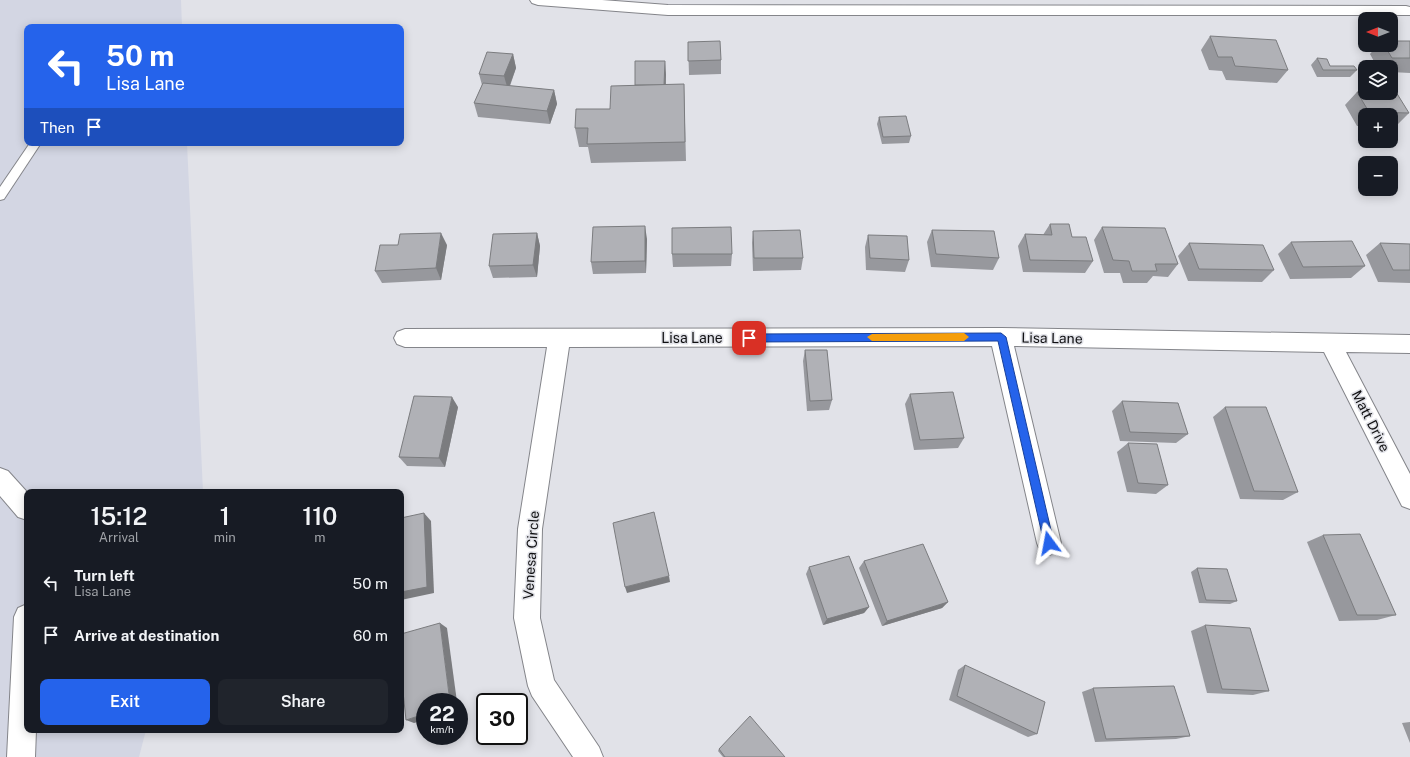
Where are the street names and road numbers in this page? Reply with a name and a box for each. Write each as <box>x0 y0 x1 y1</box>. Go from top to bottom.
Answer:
street label: Lisa Lane <box>1021 329 1083 347</box>
street label: Lisa Lane <box>661 330 723 346</box>
street label: Matt Drive <box>1349 388 1393 454</box>
street label: Venesa Circle <box>520 510 542 600</box>

